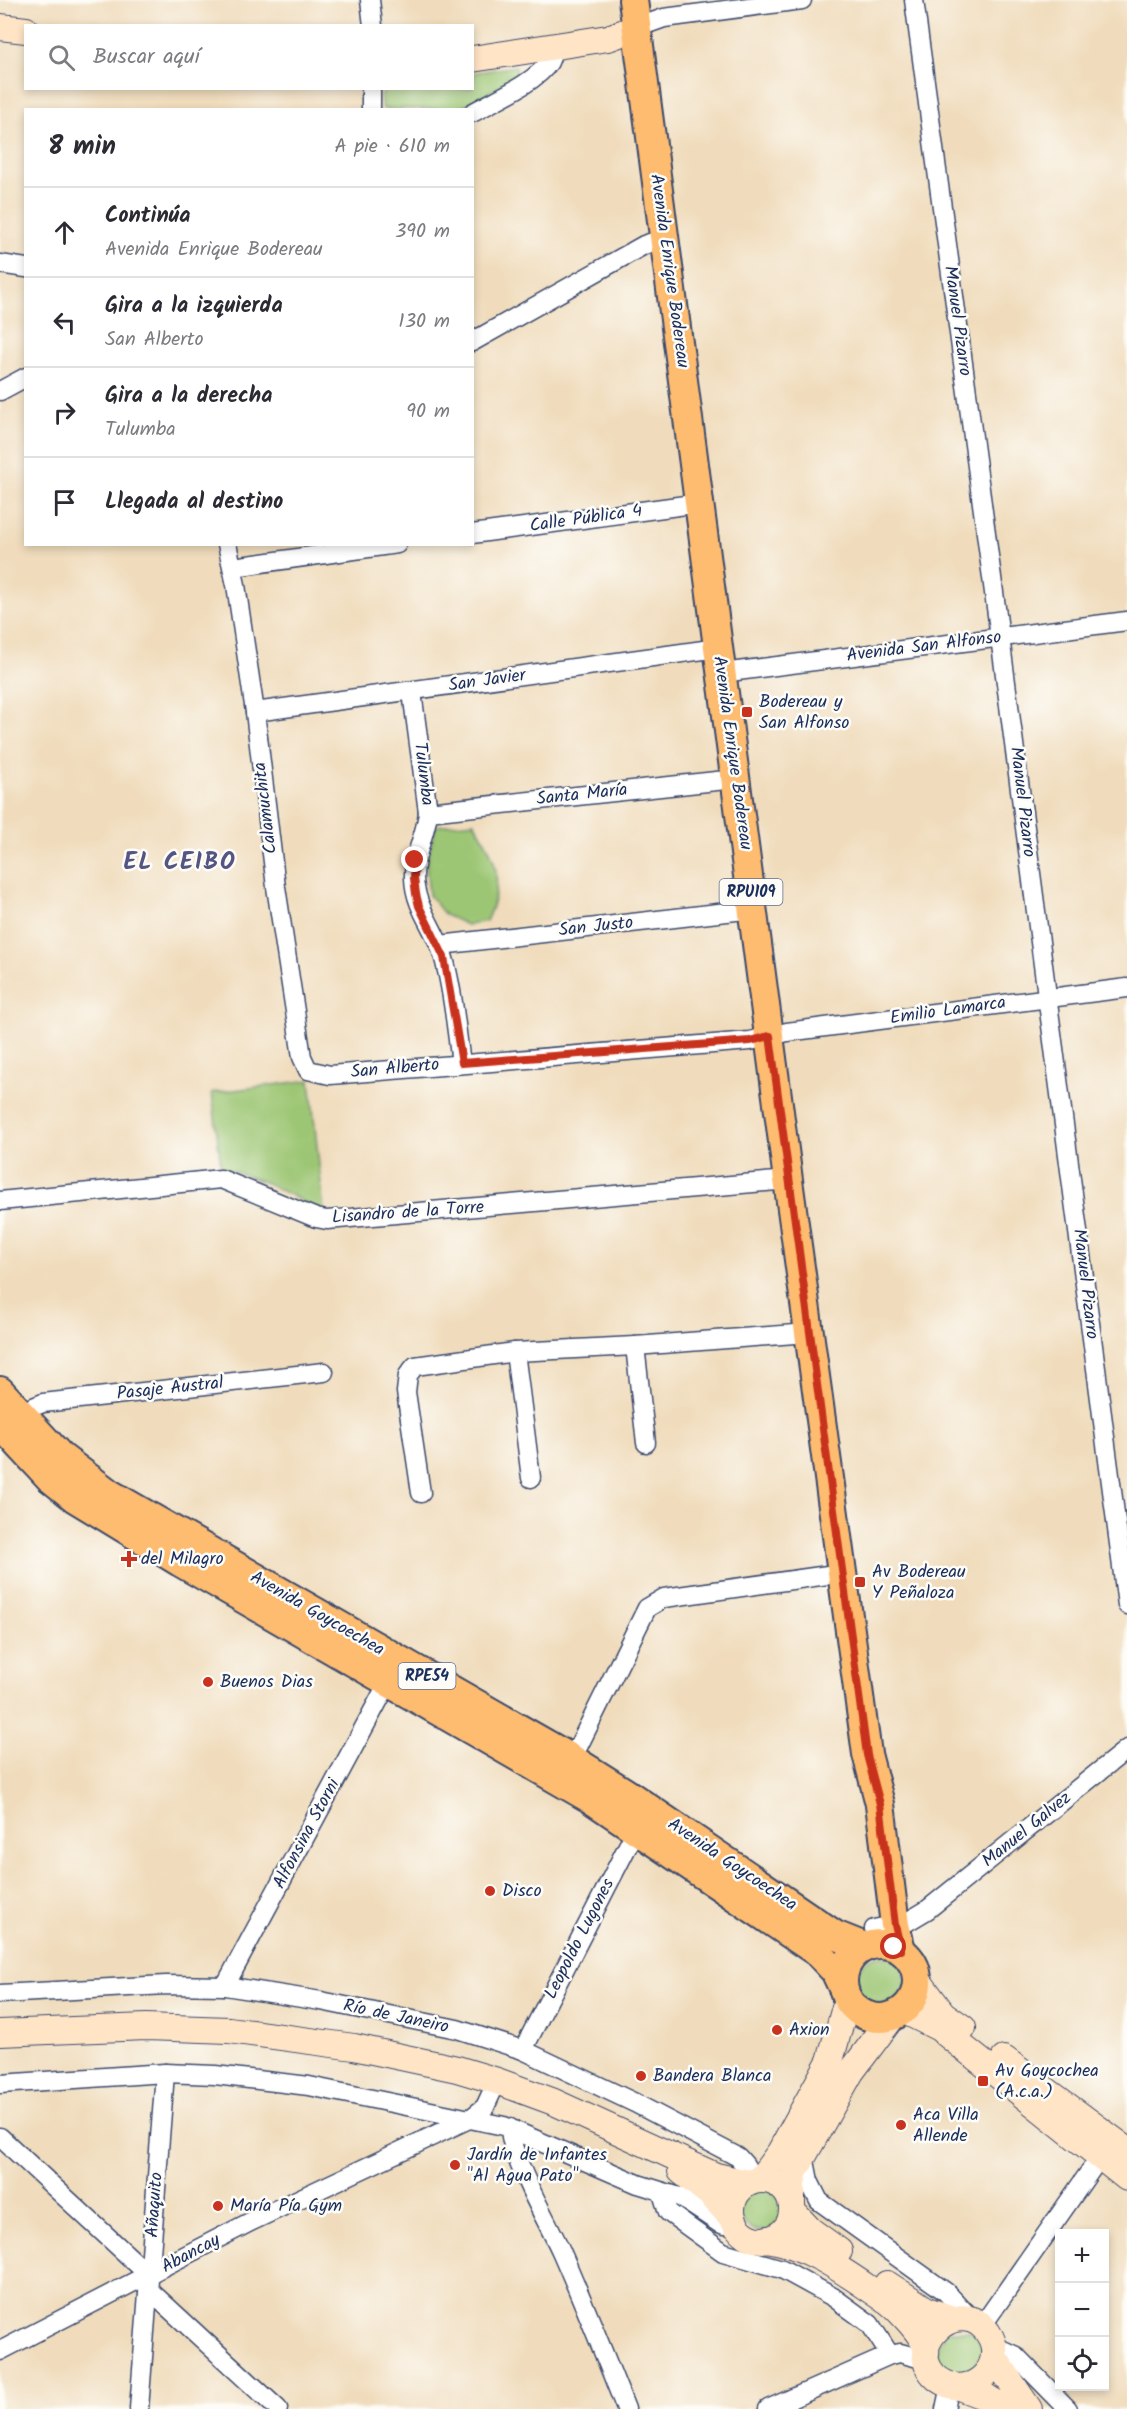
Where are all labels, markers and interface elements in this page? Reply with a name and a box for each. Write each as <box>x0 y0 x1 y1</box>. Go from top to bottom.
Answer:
search box <box>24 24 474 90</box>
text: Buscar aquí <box>93 40 200 75</box>
icon: search <box>45 41 78 74</box>
text: 8 min <box>48 126 116 168</box>
text: A pie · 610 m <box>334 131 450 163</box>
street label: Avenida Enrique Bodereau <box>641 172 697 370</box>
text: Continúa <box>105 199 190 234</box>
icon: ahead <box>48 216 81 249</box>
text: 390 m <box>395 216 450 248</box>
text: Avenida Enrique Bodereau <box>105 234 323 266</box>
street label: Manuel Pizarro <box>935 264 979 378</box>
text: Gira a la izquierda <box>105 289 283 324</box>
icon: left <box>48 306 81 339</box>
text: 130 m <box>398 306 450 338</box>
text: San Alberto <box>105 324 204 356</box>
text: Gira a la derecha <box>105 379 272 414</box>
icon: right <box>48 396 81 429</box>
text: 90 m <box>406 396 450 428</box>
text: Tulumba <box>105 414 176 446</box>
text: Llegada al destino <box>105 485 283 520</box>
icon: arrive <box>48 486 81 519</box>
street label: Calle Pública 4 <box>528 497 644 541</box>
street label: Avenida San Alfonso <box>845 623 1003 671</box>
street label: Avenida Enrique Bodereau <box>704 654 760 852</box>
street label: San Javier <box>447 661 528 701</box>
place label: Bodereau y San Alfonso <box>759 688 850 738</box>
marker: Bodereau y San Alfonso <box>740 705 754 719</box>
street label: Tulumba <box>405 741 441 807</box>
street label: Manuel Pizarro <box>1001 745 1043 859</box>
street label: Calamuchita <box>246 760 286 856</box>
street label: Santa María <box>535 776 629 814</box>
district label: EL CEIBO <box>124 843 236 882</box>
route end <box>401 846 427 872</box>
road number: RPU109 <box>720 879 783 905</box>
street label: San Justo <box>557 909 635 945</box>
street label: Emilio Lamarca <box>888 989 1008 1033</box>
street label: San Alberto <box>350 1051 440 1087</box>
street label: Lisandro de la Torre <box>331 1193 485 1233</box>
street label: Manuel Pizarro <box>1064 1227 1106 1341</box>
street label: Pasaje Austral <box>115 1369 225 1409</box>
place label: del Milagro <box>141 1545 224 1574</box>
marker: del Milagro <box>122 1552 136 1566</box>
place label: Av Bodereau Y Peñaloza <box>872 1558 966 1608</box>
street label: Avenida Goycoechea <box>244 1564 390 1664</box>
marker: Av Bodereau Y Peñaloza <box>853 1575 867 1589</box>
road number: RPE54 <box>398 1663 456 1689</box>
place label: Buenos Dias <box>220 1668 313 1697</box>
marker: Buenos Dias <box>201 1675 215 1689</box>
street label: Alfonsina Storni <box>266 1773 349 1894</box>
street label: Manuel Galvez <box>976 1785 1078 1875</box>
street label: Avenida Goycoechea <box>661 1811 803 1919</box>
street label: Leopoldo Lugones <box>537 1873 623 2004</box>
place label: Disco <box>502 1877 542 1906</box>
marker: Disco <box>483 1884 497 1898</box>
route start <box>880 1933 906 1959</box>
street label: Río de Janeiro <box>340 1992 452 2042</box>
place label: Axion <box>789 2016 830 2045</box>
marker: Axion <box>770 2023 784 2037</box>
place label: Av Goycochea (A.c.a.) <box>995 2057 1099 2107</box>
place label: Bandera Blanca <box>653 2062 772 2091</box>
marker: Bandera Blanca <box>634 2069 648 2083</box>
marker: Av Goycochea (A.c.a.) <box>976 2074 990 2088</box>
place label: Aca Villa Allende <box>913 2101 979 2151</box>
marker: Aca Villa Allende <box>894 2118 908 2132</box>
place label: Jardín de Infantes "Al Agua Pato" <box>467 2141 607 2191</box>
marker: Jardín de Infantes "Al Agua Pato" <box>448 2158 462 2172</box>
street label: Añaquito <box>138 2171 172 2239</box>
place label: María Pía Gym <box>230 2192 342 2221</box>
marker: María Pía Gym <box>211 2199 225 2213</box>
street label: Abancay <box>156 2226 226 2282</box>
map controls <box>1055 2229 1109 2391</box>
button: + <box>1055 2229 1109 2283</box>
button: − <box>1055 2283 1109 2337</box>
button: locate <box>1055 2337 1109 2391</box>

